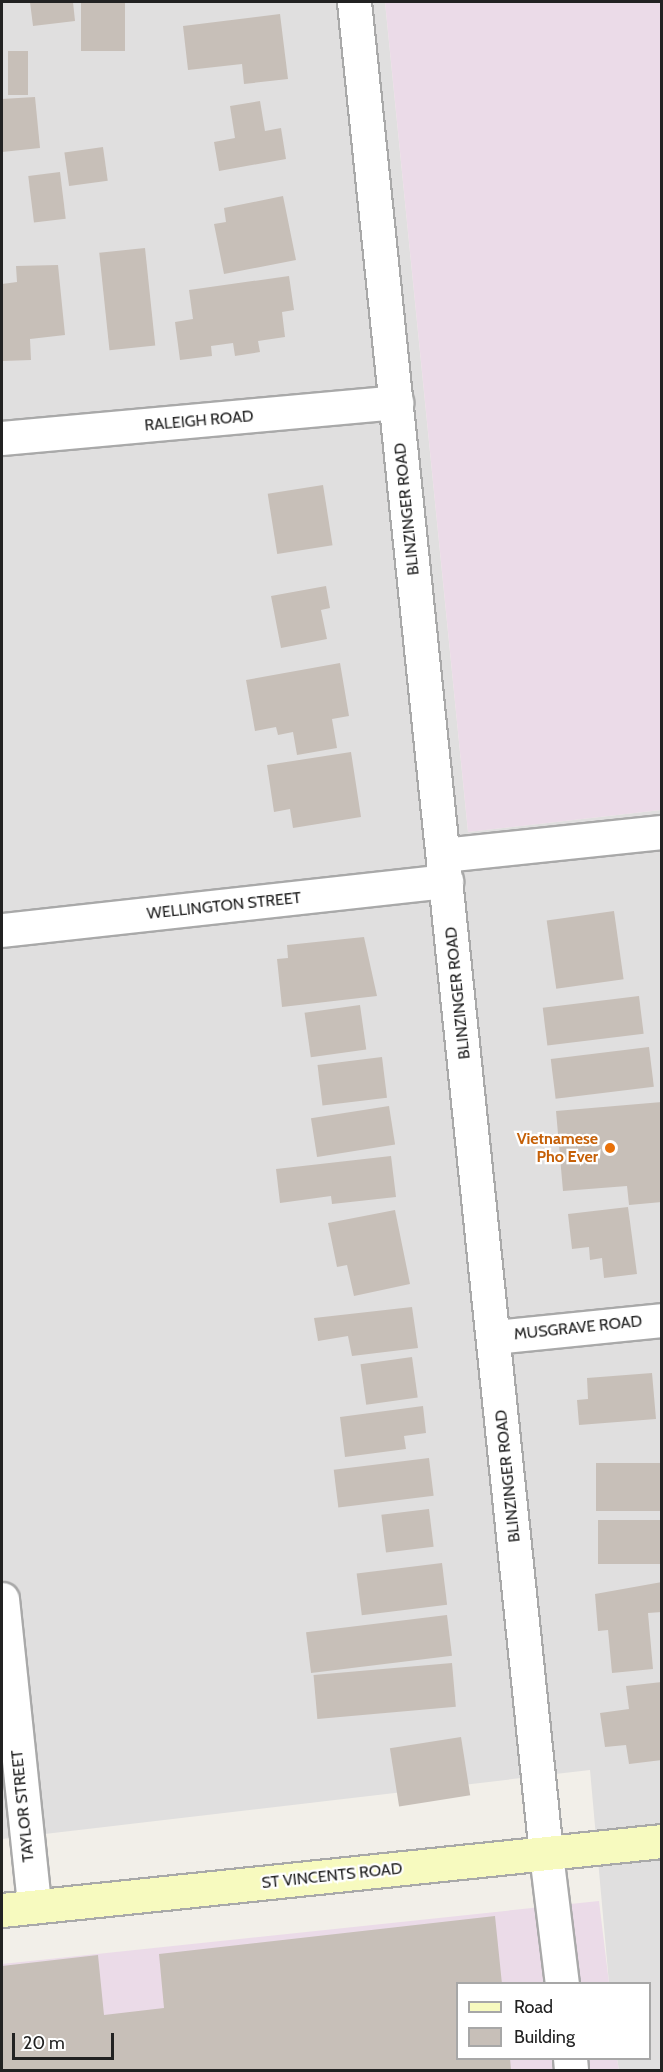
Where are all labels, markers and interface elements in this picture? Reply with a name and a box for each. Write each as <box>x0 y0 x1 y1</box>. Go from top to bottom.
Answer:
street label: RALEIGH ROAD <box>144 407 254 435</box>
street label: BLINZINGER ROAD <box>390 442 424 576</box>
street label: WELLINGTON STREET <box>146 888 302 924</box>
street label: BLINZINGER ROAD <box>441 926 475 1060</box>
place label: Vietnamese Pho Ever <box>517 1129 598 1167</box>
marker: Vietnamese Pho Ever <box>603 1141 617 1155</box>
street label: MUSGRAVE ROAD <box>513 1312 643 1344</box>
street label: BLINZINGER ROAD <box>491 1409 525 1543</box>
street label: TAYLOR STREET <box>8 1749 38 1863</box>
street label: ST VINCENTS ROAD <box>261 1859 403 1893</box>
legend <box>456 1982 651 2060</box>
text: Road <box>514 1996 553 2018</box>
scale bar <box>15 2021 117 2059</box>
text: Building <box>514 2026 575 2048</box>
text: 20 m <box>23 2032 65 2054</box>

